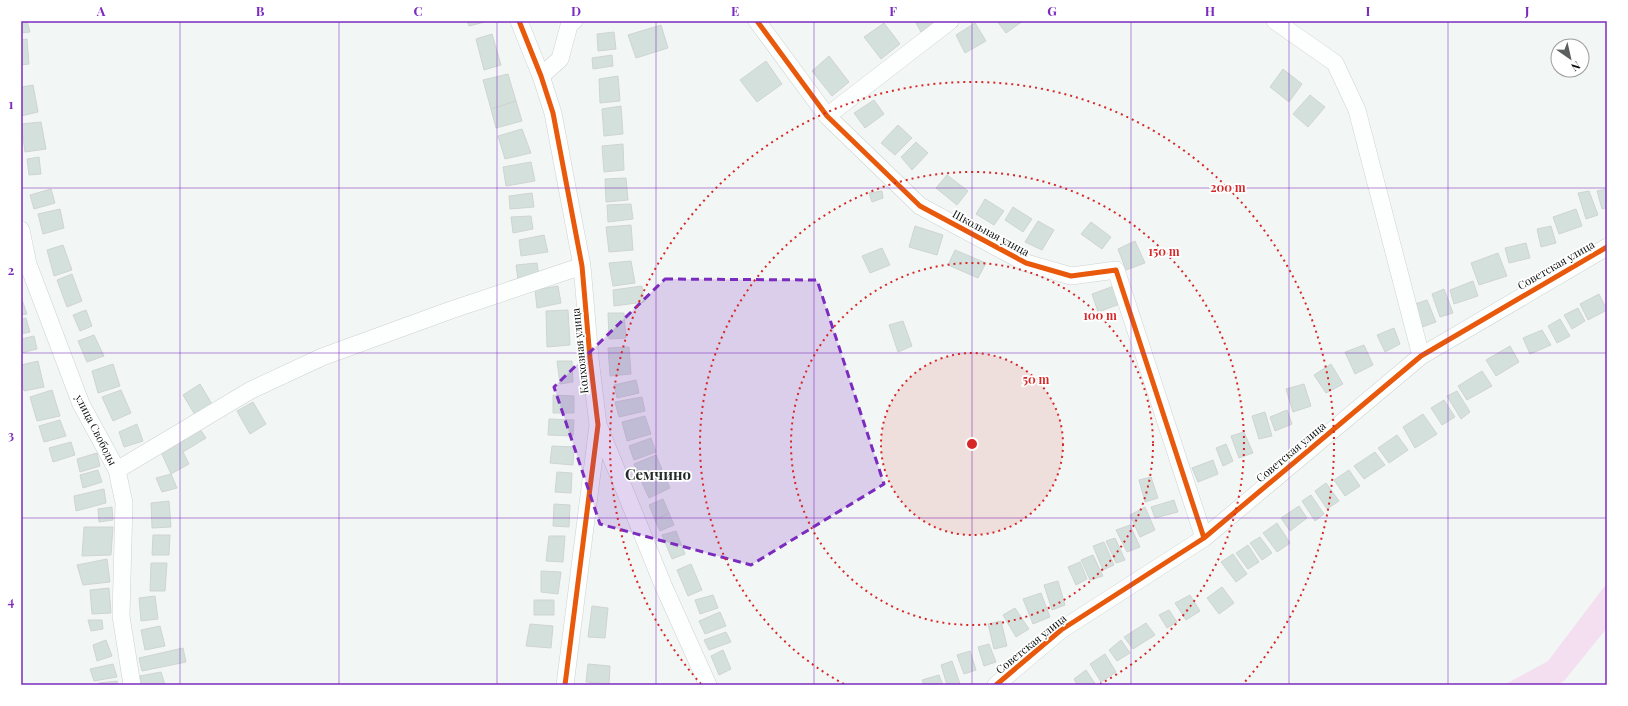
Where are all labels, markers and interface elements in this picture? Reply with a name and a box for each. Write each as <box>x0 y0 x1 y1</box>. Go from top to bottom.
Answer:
text: A <box>96 2 106 19</box>
text: B <box>256 2 265 19</box>
text: C <box>413 2 423 19</box>
text: D <box>571 2 581 19</box>
text: E <box>731 2 739 19</box>
text: F <box>889 2 897 19</box>
text: G <box>1047 2 1057 19</box>
text: H <box>1205 2 1215 19</box>
text: I <box>1366 2 1371 19</box>
text: J <box>1524 2 1530 19</box>
north arrow <box>1550 38 1590 78</box>
text: N <box>1568 58 1583 75</box>
text: 1 <box>9 95 14 112</box>
text: 200 m <box>1210 179 1246 195</box>
street label: Школьная улица <box>950 206 1033 259</box>
street label: Советская улица <box>1514 236 1597 293</box>
text: 150 m <box>1148 243 1180 259</box>
text: 2 <box>8 261 15 278</box>
street label: Колхозная улица <box>568 307 591 395</box>
text: 100 m <box>1083 307 1117 323</box>
text: 50 m <box>1023 371 1050 387</box>
street label: улица Свободы <box>72 391 121 468</box>
street label: Советская улица <box>1253 418 1329 485</box>
text: 3 <box>8 426 14 443</box>
centre of rings <box>965 437 979 451</box>
district label: Семчино <box>625 464 691 484</box>
text: 4 <box>8 592 15 609</box>
street label: Советская улица <box>992 610 1070 677</box>

